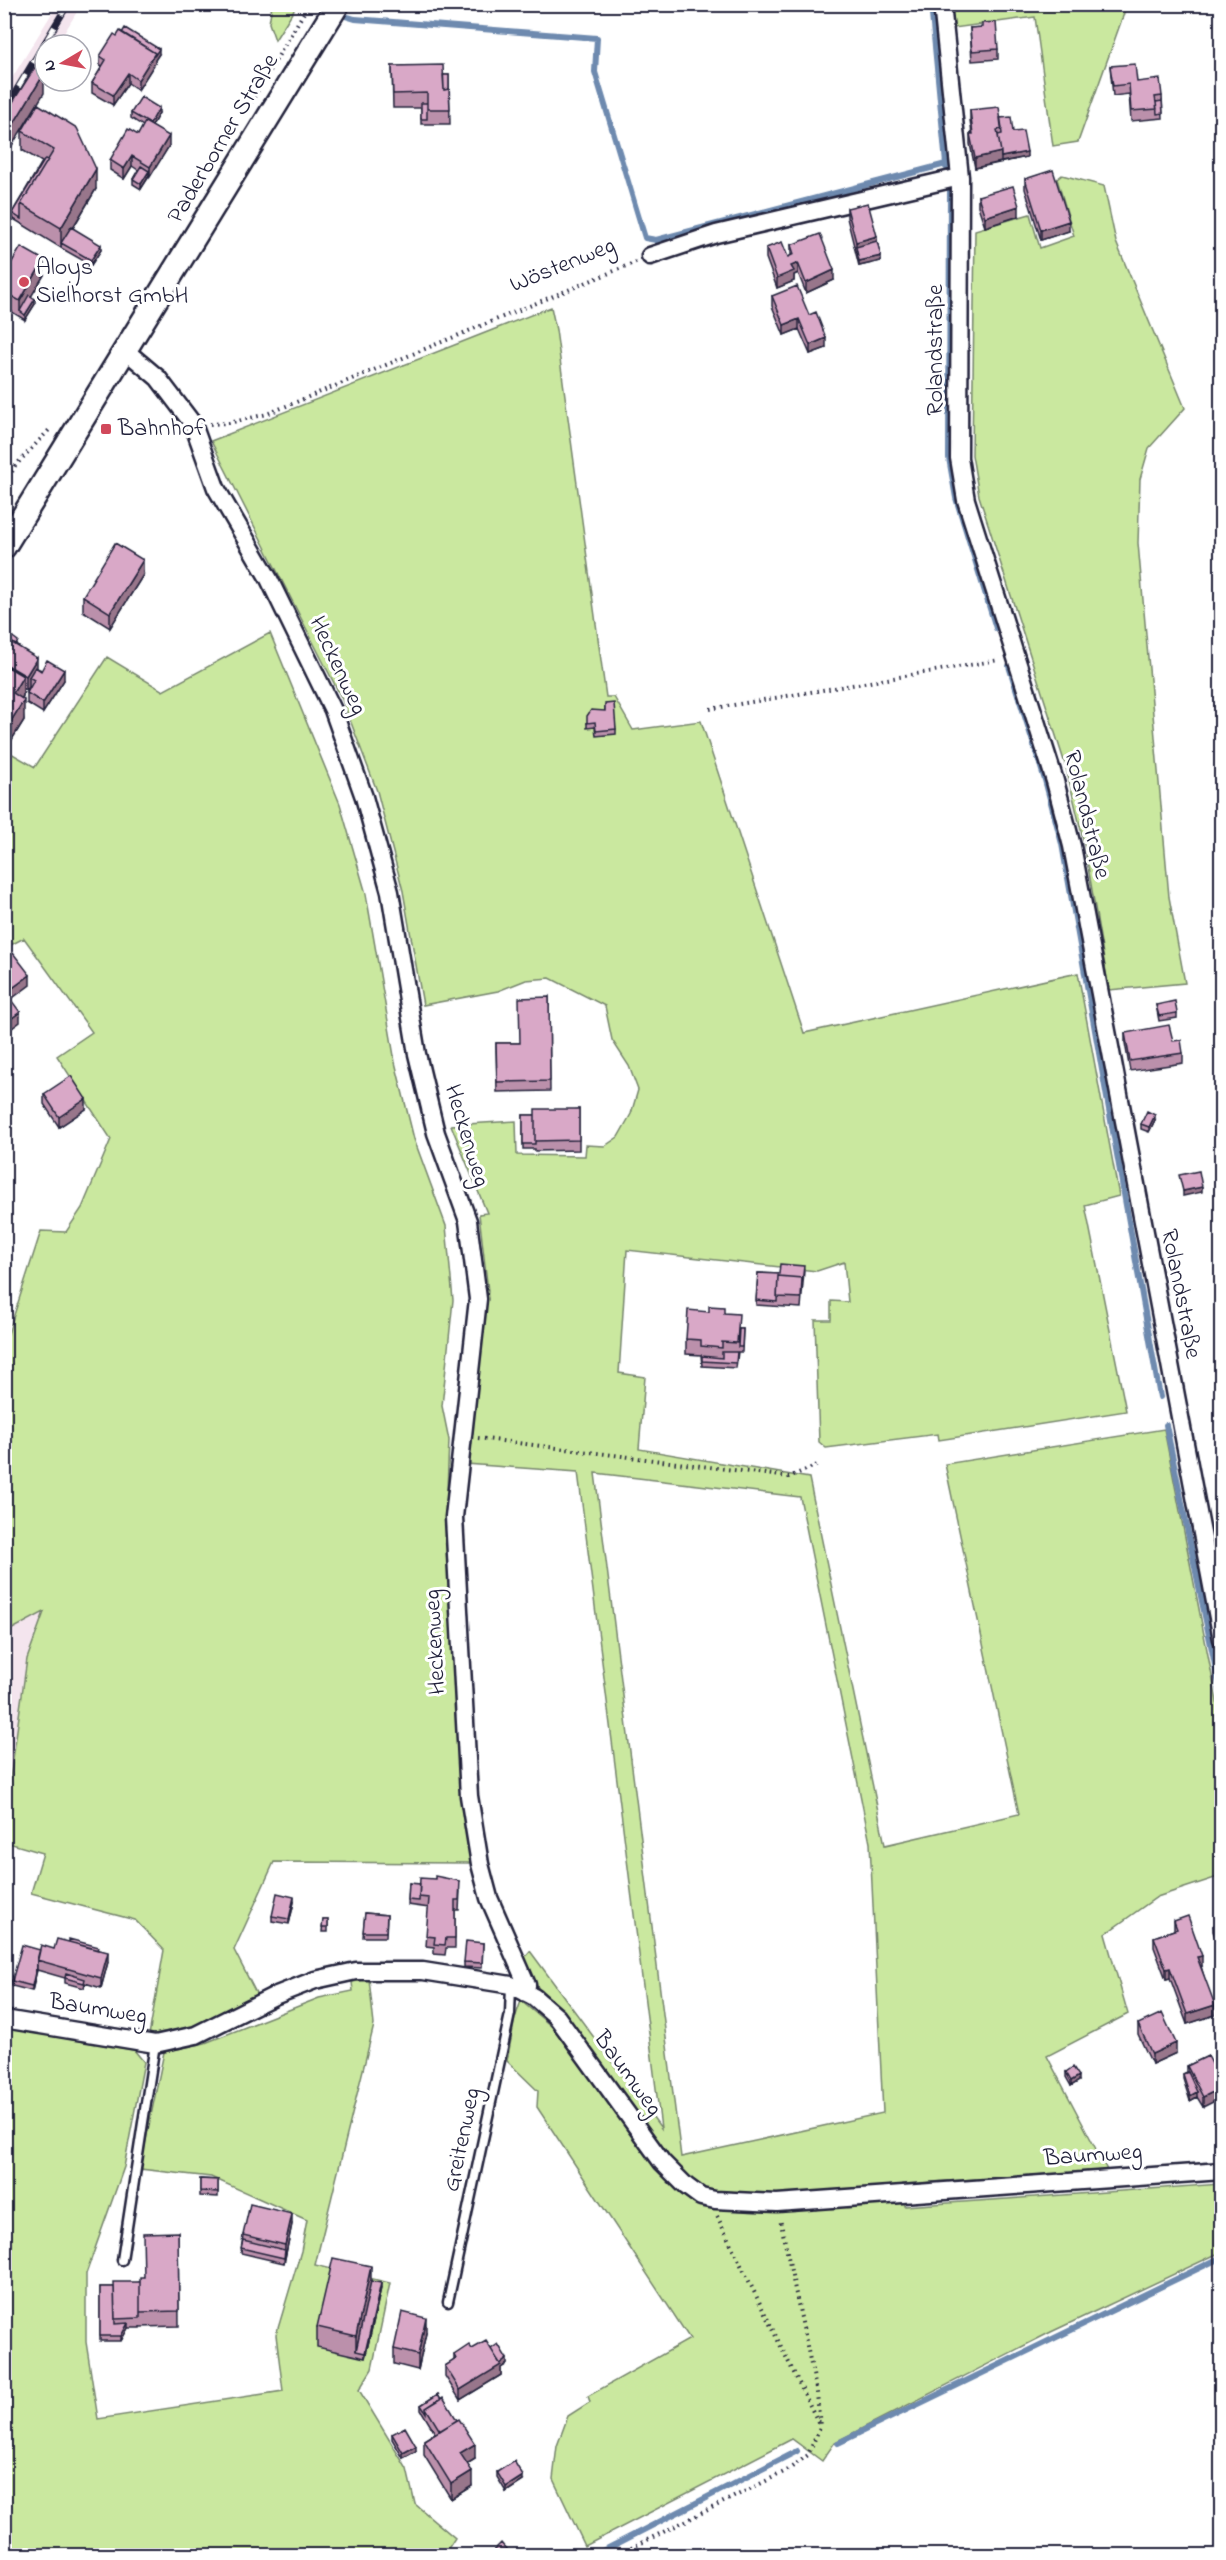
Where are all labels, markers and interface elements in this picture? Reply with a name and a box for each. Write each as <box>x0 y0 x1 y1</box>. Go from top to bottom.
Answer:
north arrow <box>33 33 93 93</box>
street label: Paderborner Straße <box>159 47 289 231</box>
text: N <box>37 58 63 73</box>
street label: Wöstenweg <box>505 229 621 303</box>
place label: Aloys Sielhorst GmbH <box>36 251 188 314</box>
marker: Aloys Sielhorst GmbH <box>17 275 31 289</box>
street label: Rolandstraße <box>919 284 954 416</box>
place label: Bahnhof <box>117 412 206 447</box>
marker: Bahnhof <box>99 422 113 436</box>
street label: Heckenweg <box>299 611 375 721</box>
street label: Rolandstraße <box>1053 747 1119 883</box>
street label: Heckenweg <box>434 1080 498 1192</box>
street label: Rolandstraße <box>1150 1226 1210 1362</box>
street label: Heckenweg <box>416 1588 456 1696</box>
street label: Baumweg <box>46 1985 149 2035</box>
street label: Baumweg <box>583 2023 670 2124</box>
street label: Greitenweg <box>435 2085 491 2195</box>
street label: Baumweg <box>1042 2135 1143 2177</box>

